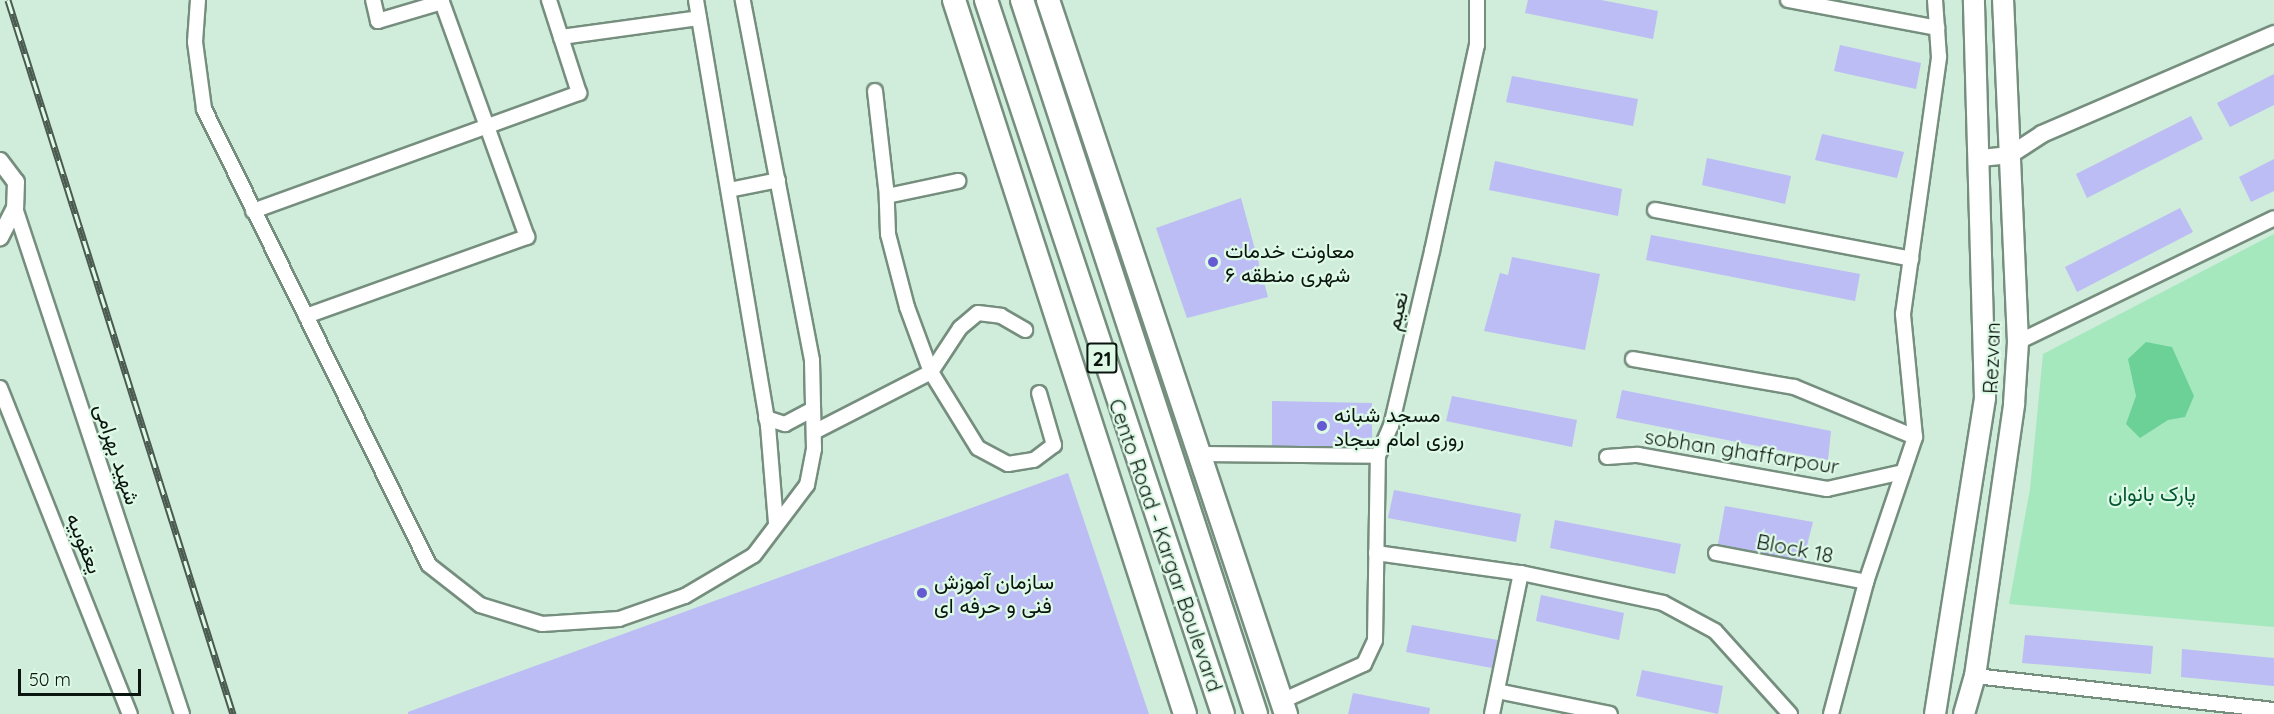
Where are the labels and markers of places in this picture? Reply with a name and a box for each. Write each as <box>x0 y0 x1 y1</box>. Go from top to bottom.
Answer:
place label: معاونت خدمات شهری منطقه ۶ <box>1225 237 1355 287</box>
marker: معاونت خدمات شهری منطقه ۶ <box>1206 255 1220 269</box>
place label: مسجد شبانه روزی امام سجاد <box>1334 401 1464 451</box>
marker: مسجد شبانه روزی امام سجاد <box>1315 419 1329 433</box>
place label: سازمان آموزش فنی و حرفه ای <box>934 568 1054 618</box>
marker: سازمان آموزش فنی و حرفه ای <box>915 586 929 600</box>

